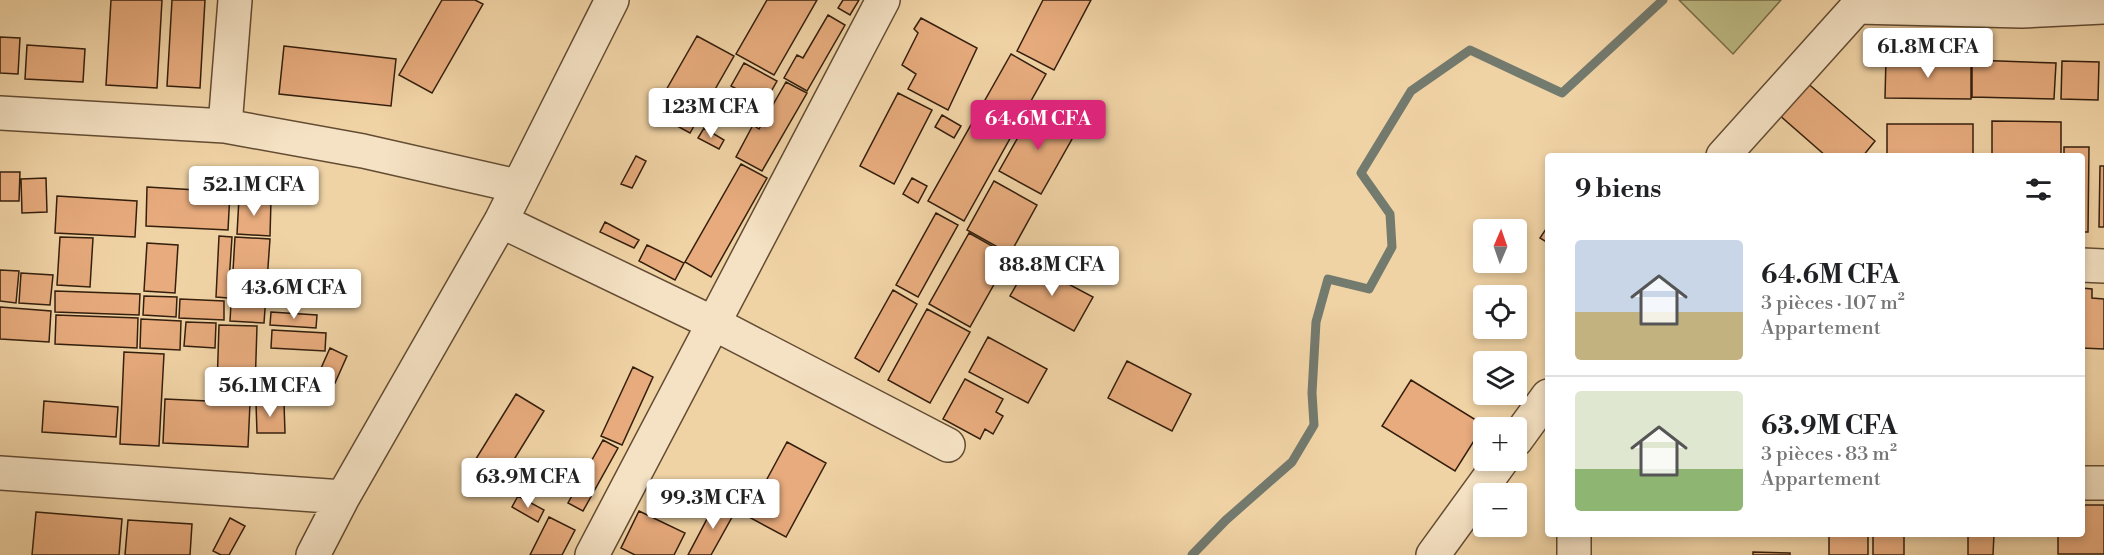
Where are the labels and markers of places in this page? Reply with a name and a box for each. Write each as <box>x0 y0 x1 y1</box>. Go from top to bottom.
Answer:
pin: 61.8M CFA <box>1859 28 1997 79</box>
pin: 123M CFA <box>649 88 773 139</box>
pin: 64.6M CFA <box>969 100 1107 151</box>
pin: 52.1M CFA <box>185 166 323 217</box>
pin: 88.8M CFA <box>983 246 1121 297</box>
pin: 43.6M CFA <box>225 269 363 320</box>
pin: 56.1M CFA <box>201 367 339 418</box>
pin: 63.9M CFA <box>459 458 597 509</box>
pin: 99.3M CFA <box>644 479 782 530</box>

